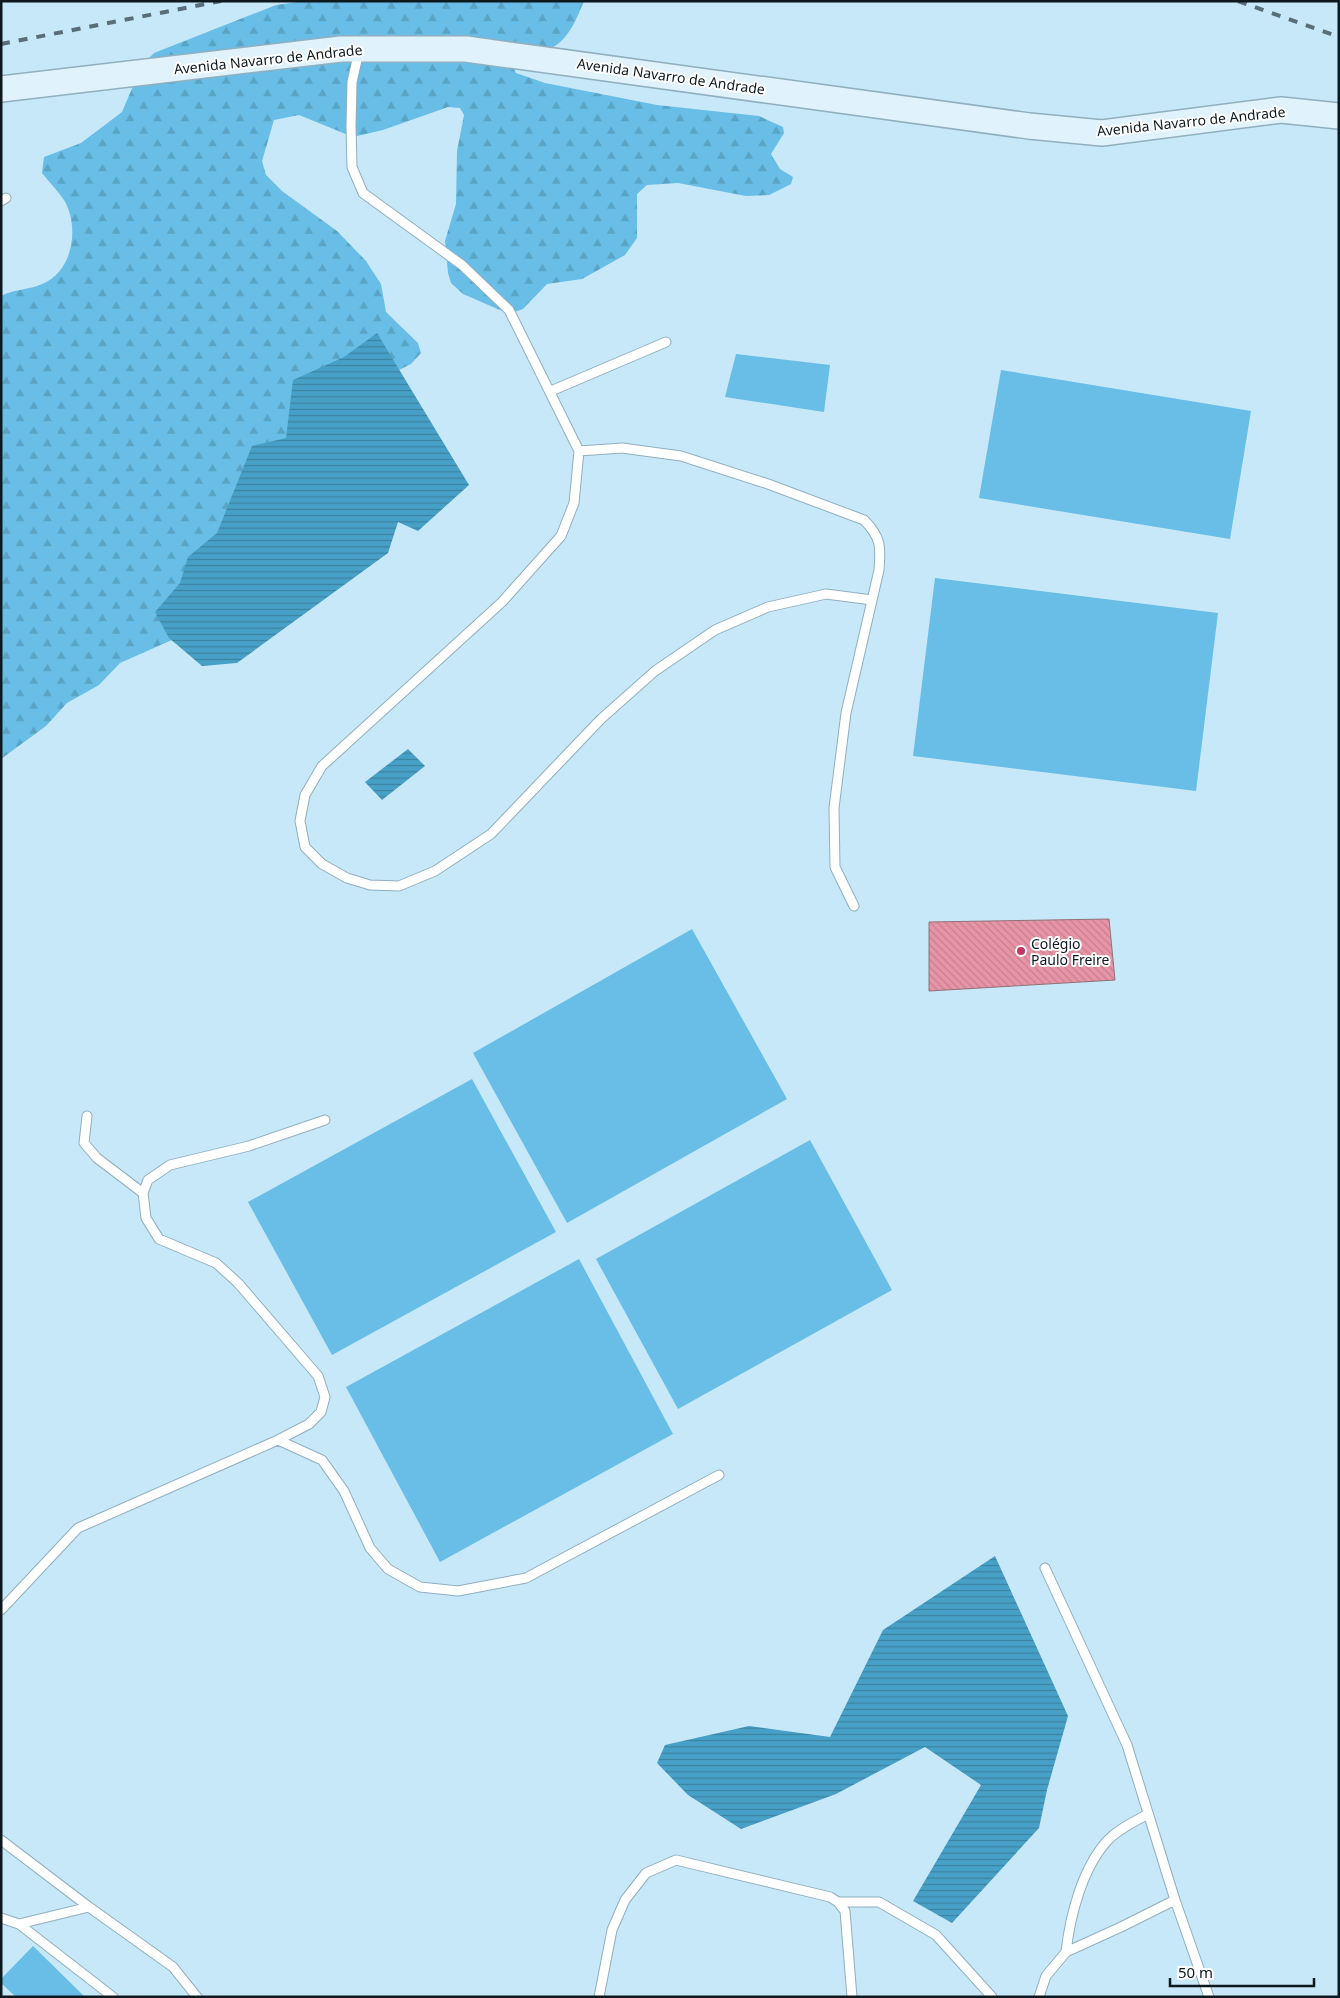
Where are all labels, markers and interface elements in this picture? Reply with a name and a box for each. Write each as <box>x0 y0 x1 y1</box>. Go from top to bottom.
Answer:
street label: Avenida Navarro de Andrade <box>173 40 363 78</box>
street label: Avenida Navarro de Andrade <box>576 53 766 99</box>
street label: Avenida Navarro de Andrade <box>1096 102 1286 140</box>
place label: Colégio Paulo Freire <box>1031 934 1109 969</box>
marker: Colégio Paulo Freire <box>1015 945 1027 957</box>
scale bar <box>1170 1956 1314 1988</box>
text: 50 m <box>1178 1962 1213 1982</box>

